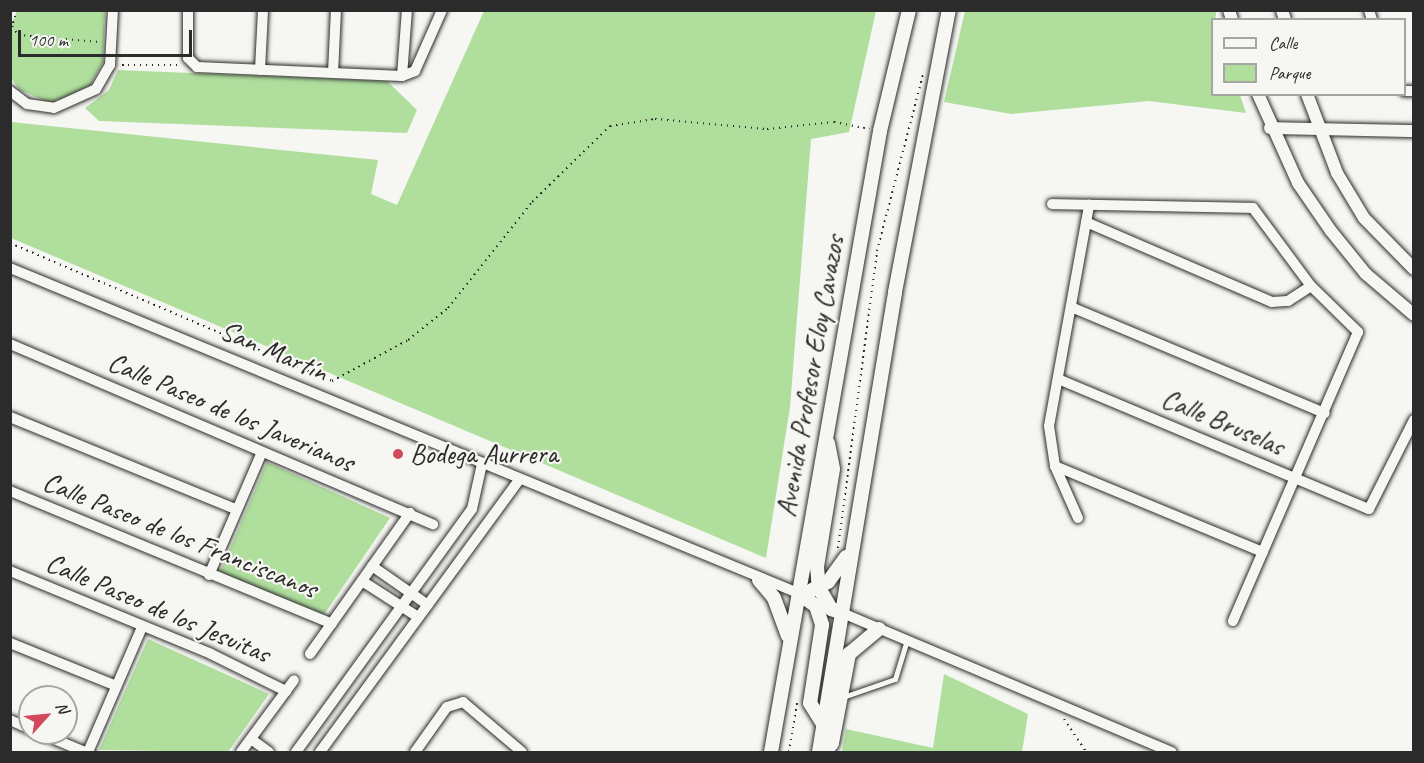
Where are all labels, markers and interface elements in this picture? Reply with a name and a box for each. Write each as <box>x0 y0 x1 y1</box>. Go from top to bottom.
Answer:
scale bar <box>21 18 195 56</box>
legend <box>1211 18 1406 96</box>
text: 100 m <box>29 29 68 51</box>
text: Calle <box>1269 32 1297 54</box>
text: Parque <box>1269 62 1310 84</box>
street label: Avenida Profesor Eloy Cavazos <box>769 233 851 519</box>
street label: San Martín <box>215 313 333 389</box>
street label: Calle Paseo de los Javerianos <box>102 345 360 479</box>
street label: Calle Bruselas <box>1157 381 1289 463</box>
place label: Bodega Aurrera <box>410 437 558 471</box>
marker: Bodega Aurrera <box>391 447 405 461</box>
street label: Calle Paseo de los Franciscanos <box>38 464 322 606</box>
street label: Calle Paseo de los Jesuitas <box>40 545 276 671</box>
north arrow <box>18 685 78 745</box>
text: N <box>51 699 73 717</box>

